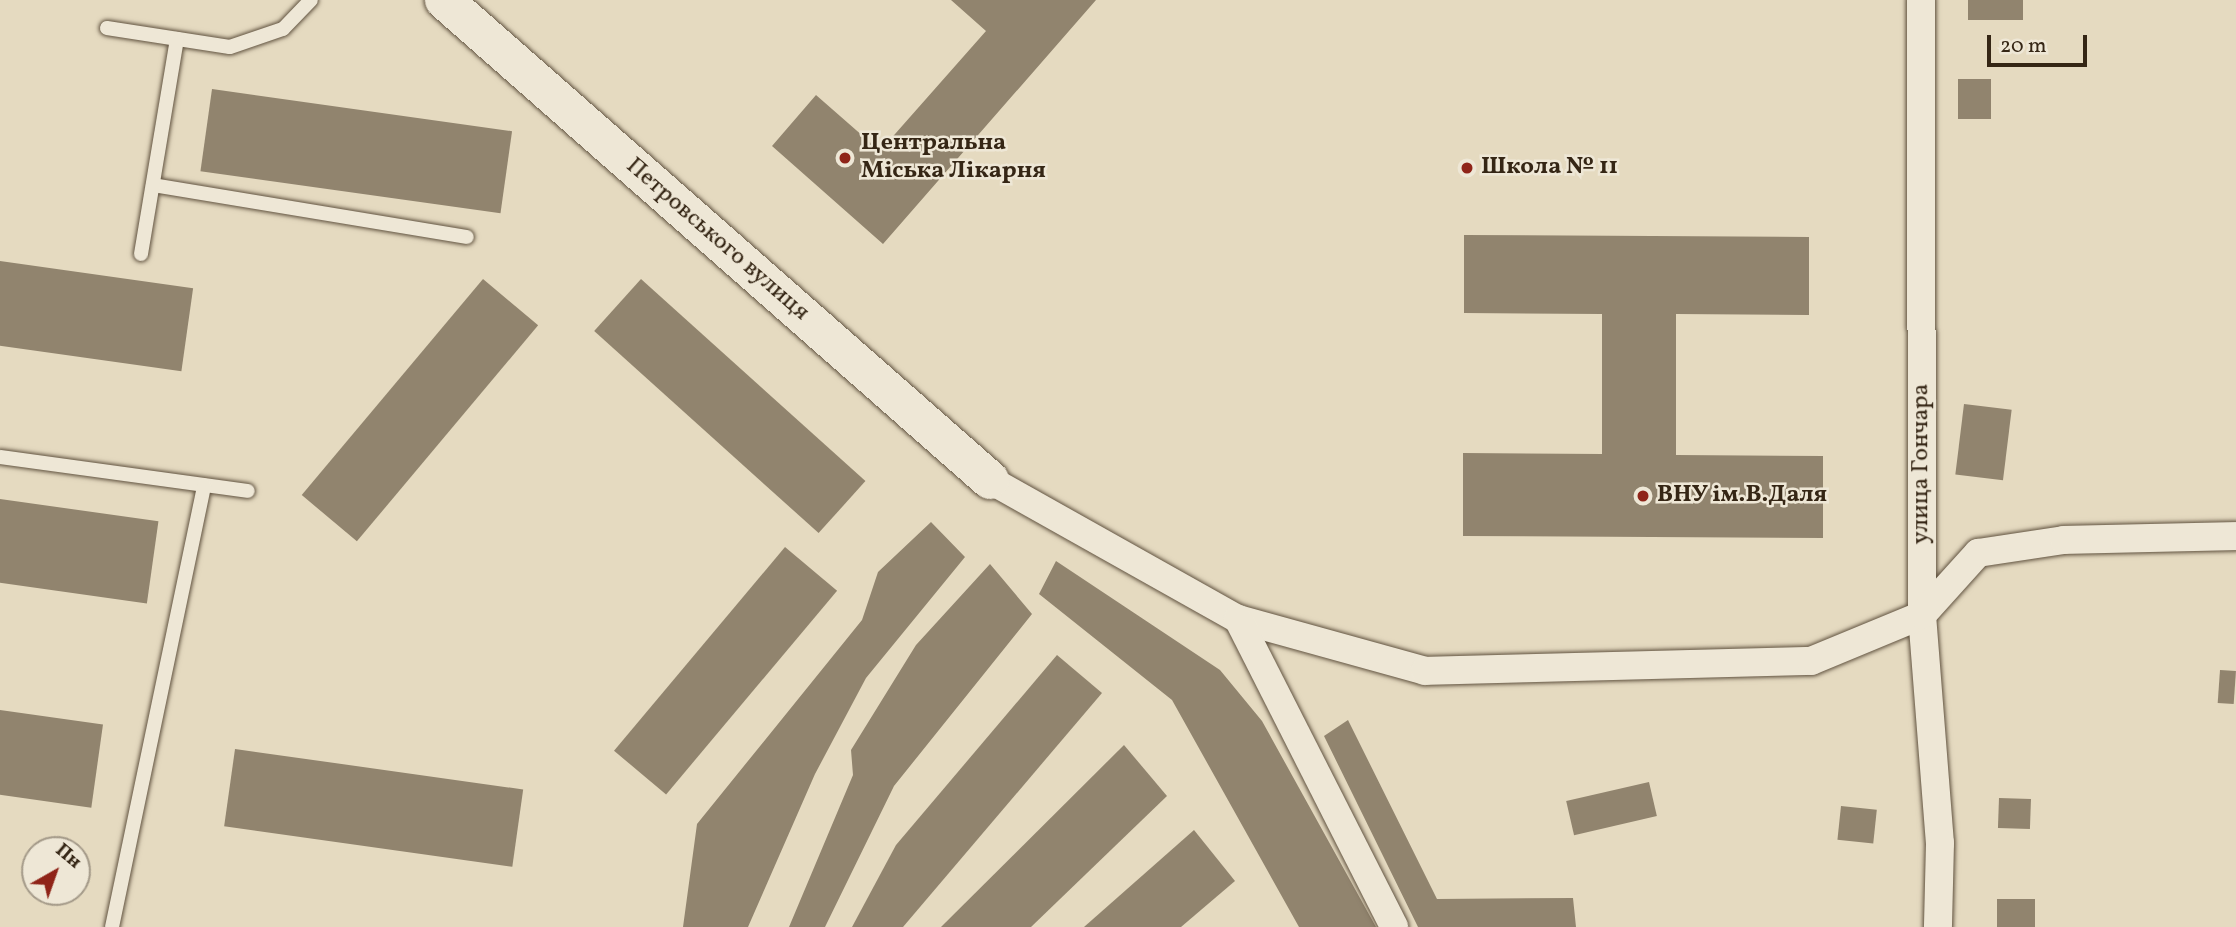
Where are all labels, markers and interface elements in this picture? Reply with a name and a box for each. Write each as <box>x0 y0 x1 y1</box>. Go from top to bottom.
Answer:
scale bar <box>1991 21 2091 65</box>
text: 20 m <box>2000 32 2046 61</box>
place label: Центральна Міська Лікарня <box>861 130 1046 186</box>
marker: Центральна Міська Лікарня <box>835 148 855 168</box>
street label: Петровського вулиця <box>619 152 815 328</box>
place label: Школа № 11 <box>1481 154 1618 182</box>
marker: Школа № 11 <box>1459 160 1475 176</box>
street label: улица Гончара <box>1908 384 1936 544</box>
place label: ВНУ ім.В.Даля <box>1657 482 1828 510</box>
marker: ВНУ ім.В.Даля <box>1635 488 1651 504</box>
north arrow <box>21 836 91 906</box>
text: Пн <box>50 838 87 875</box>

